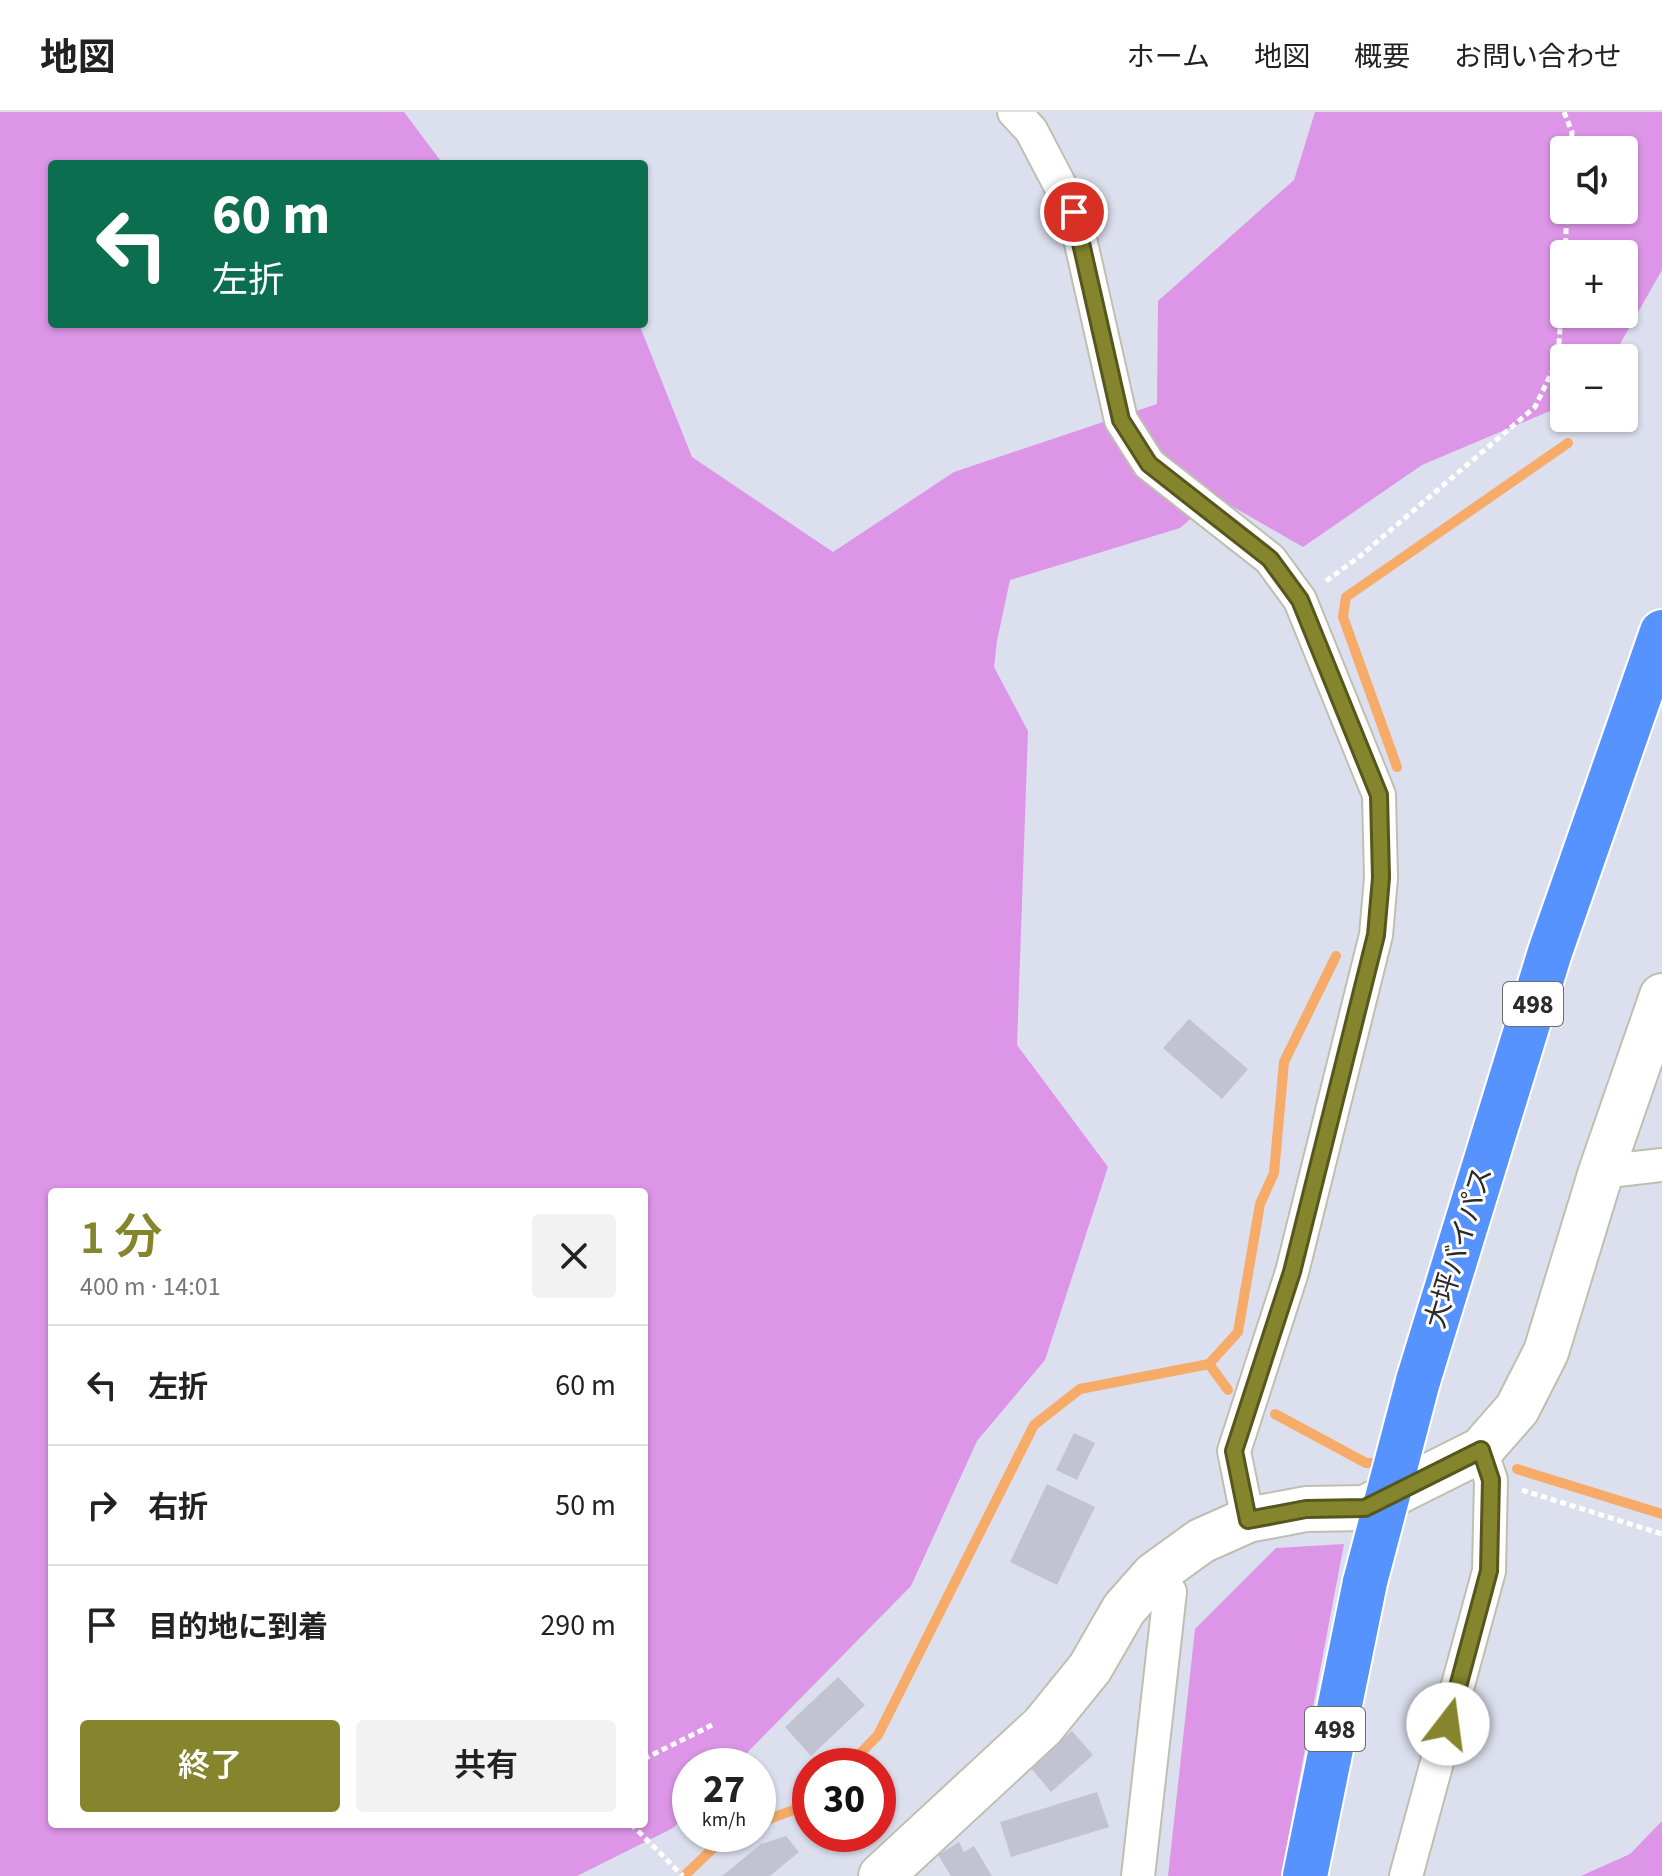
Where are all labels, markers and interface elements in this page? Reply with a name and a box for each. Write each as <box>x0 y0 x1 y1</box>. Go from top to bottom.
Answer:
text: 地図 <box>40 31 116 85</box>
text: ホーム <box>1127 37 1210 77</box>
text: 地図 <box>1254 37 1310 77</box>
text: 概要 <box>1354 37 1410 77</box>
text: お問い合わせ <box>1454 37 1622 77</box>
map controls <box>1550 136 1638 432</box>
button: sound <box>1550 136 1638 224</box>
text: 60 m <box>212 176 330 255</box>
pin <box>1040 178 1108 246</box>
icon: arrive <box>1052 190 1096 234</box>
icon: left <box>80 192 184 296</box>
button: + <box>1550 240 1638 328</box>
text: 左折 <box>212 255 284 306</box>
button: − <box>1550 344 1638 432</box>
road number: 498 <box>1503 982 1563 1026</box>
street label: 大坪バイパス <box>1415 1161 1503 1333</box>
text: 1 分 <box>80 1204 162 1272</box>
button: close <box>532 1214 616 1298</box>
text: 400 m · 14:01 <box>80 1268 221 1305</box>
icon: left <box>80 1363 124 1407</box>
text: 60 m <box>555 1364 616 1407</box>
text: 左折 <box>148 1366 208 1409</box>
icon: right <box>80 1483 124 1527</box>
text: 50 m <box>555 1484 616 1527</box>
text: 右折 <box>148 1486 208 1529</box>
icon: arrive <box>80 1603 124 1647</box>
text: 290 m <box>540 1604 616 1647</box>
text: 目的地に到着 <box>148 1606 328 1649</box>
position arrow <box>1406 1682 1490 1766</box>
road number: 498 <box>1305 1707 1365 1751</box>
button: 終了 <box>80 1720 340 1812</box>
button: 共有 <box>356 1720 616 1812</box>
speed limit sign: 30 <box>792 1748 896 1852</box>
text: 27 <box>703 1761 745 1818</box>
text: km/h <box>702 1806 746 1834</box>

